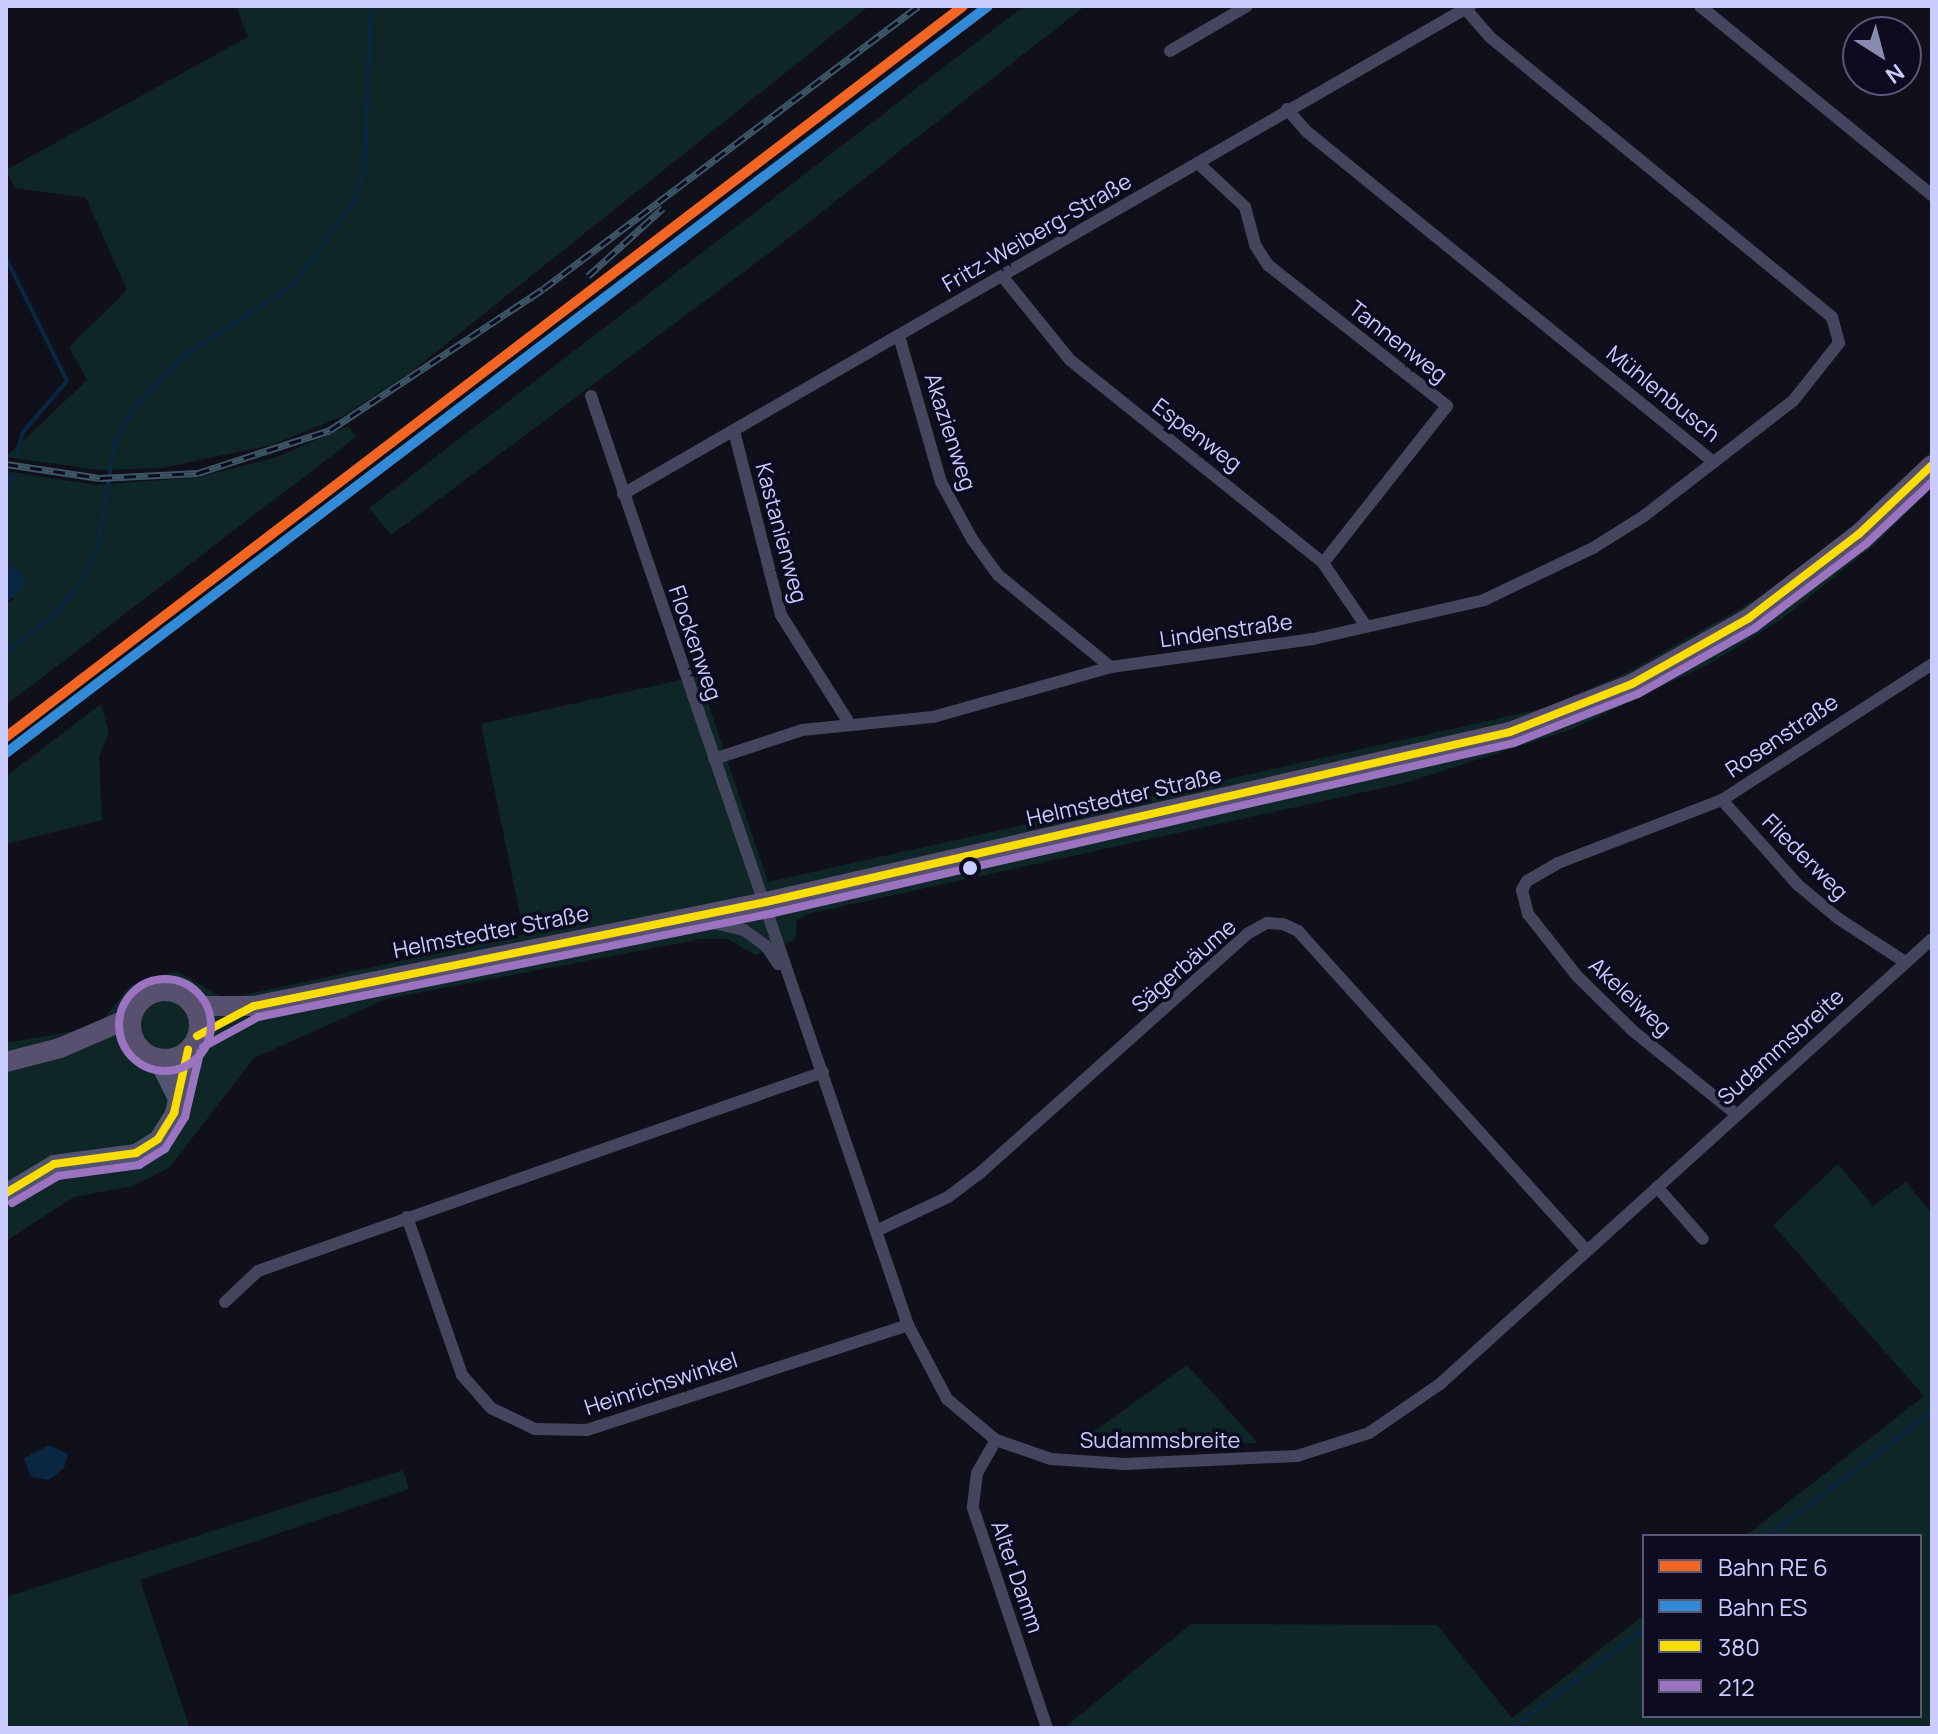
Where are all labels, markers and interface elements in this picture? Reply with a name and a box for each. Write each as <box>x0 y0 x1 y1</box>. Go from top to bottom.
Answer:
north arrow <box>1842 16 1922 96</box>
text: N <box>1880 57 1910 91</box>
street label: Fritz-Weiberg-Straße <box>938 168 1136 298</box>
street label: Tannenweg <box>1343 295 1453 389</box>
street label: Mühlenbusch <box>1601 340 1725 448</box>
street label: Akazienweg <box>919 370 981 494</box>
street label: Espenweg <box>1147 393 1247 477</box>
street label: Kastanienweg <box>750 460 812 606</box>
street label: Flockenweg <box>663 582 727 704</box>
street label: Lindenstraße <box>1158 609 1294 653</box>
street label: Rosenstraße <box>1721 689 1843 783</box>
street label: Helmstedter Straße <box>1024 762 1224 832</box>
street label: Fliederweg <box>1757 809 1853 905</box>
unlabelled marker <box>962 860 978 876</box>
street label: Helmstedter Straße <box>391 900 591 964</box>
street label: Sägerbäume <box>1127 914 1241 1018</box>
street label: Akeleiweg <box>1583 952 1677 1042</box>
street label: Sudammsbreite <box>1712 983 1850 1111</box>
street label: Heinrichswinkel <box>581 1347 741 1421</box>
street label: Sudammsbreite <box>1080 1428 1240 1454</box>
street label: Alter Damm <box>985 1517 1049 1637</box>
legend <box>1642 1534 1922 1718</box>
text: Bahn RE 6 <box>1718 1550 1828 1583</box>
text: Bahn ES <box>1718 1590 1807 1623</box>
text: 380 <box>1718 1630 1760 1663</box>
text: 212 <box>1718 1670 1755 1703</box>

